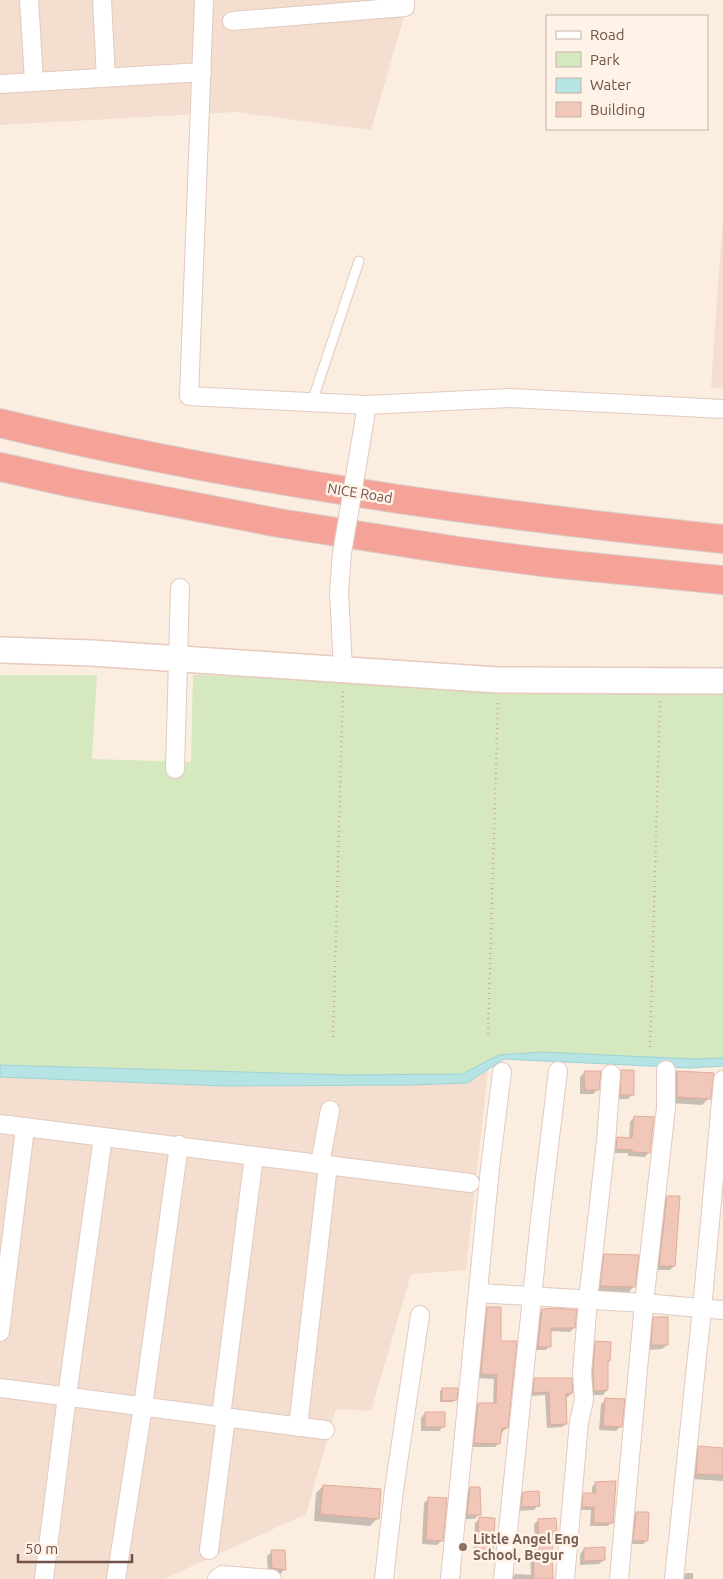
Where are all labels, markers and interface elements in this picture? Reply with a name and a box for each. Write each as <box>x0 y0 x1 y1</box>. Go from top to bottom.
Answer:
legend <box>546 15 708 130</box>
text: Road <box>590 26 625 43</box>
text: Park <box>590 51 620 68</box>
text: Water <box>590 76 631 93</box>
text: Building <box>590 101 645 118</box>
street label: NICE Road <box>326 480 394 506</box>
place label: Little Angel Eng School, Begur <box>473 1531 579 1563</box>
scale bar <box>18 1532 131 1564</box>
text: 50 m <box>25 1540 58 1557</box>
marker: Little Angel Eng School, Begur <box>457 1541 469 1553</box>

